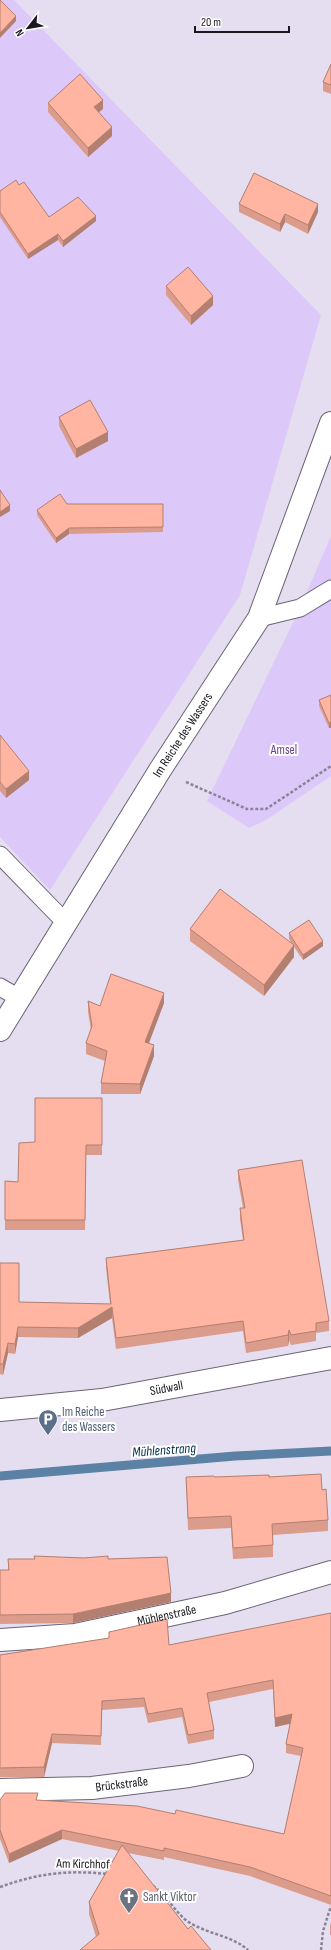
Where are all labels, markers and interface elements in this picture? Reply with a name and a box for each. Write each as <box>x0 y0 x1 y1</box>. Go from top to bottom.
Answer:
north arrow <box>8 8 48 48</box>
scale bar <box>195 8 289 34</box>
text: 20 m <box>201 15 221 30</box>
text: N <box>13 27 27 39</box>
street label: Im Reiche des Wassers <box>149 689 216 780</box>
park label: Amsel <box>270 742 297 758</box>
street label: Südwall <box>149 1377 184 1399</box>
place label: Im Reiche des Wassers <box>62 1404 115 1435</box>
parking icon: Im Reiche des Wassers <box>37 1408 59 1436</box>
water label: Mühlenstrang <box>132 1439 197 1461</box>
street label: Mühlenstraße <box>136 1601 198 1629</box>
street label: Brückstraße <box>95 1773 149 1796</box>
street label: Am Kirchhof <box>55 1856 110 1872</box>
church icon: Sankt Viktor <box>118 1886 140 1914</box>
place label: Sankt Viktor <box>143 1889 197 1905</box>

